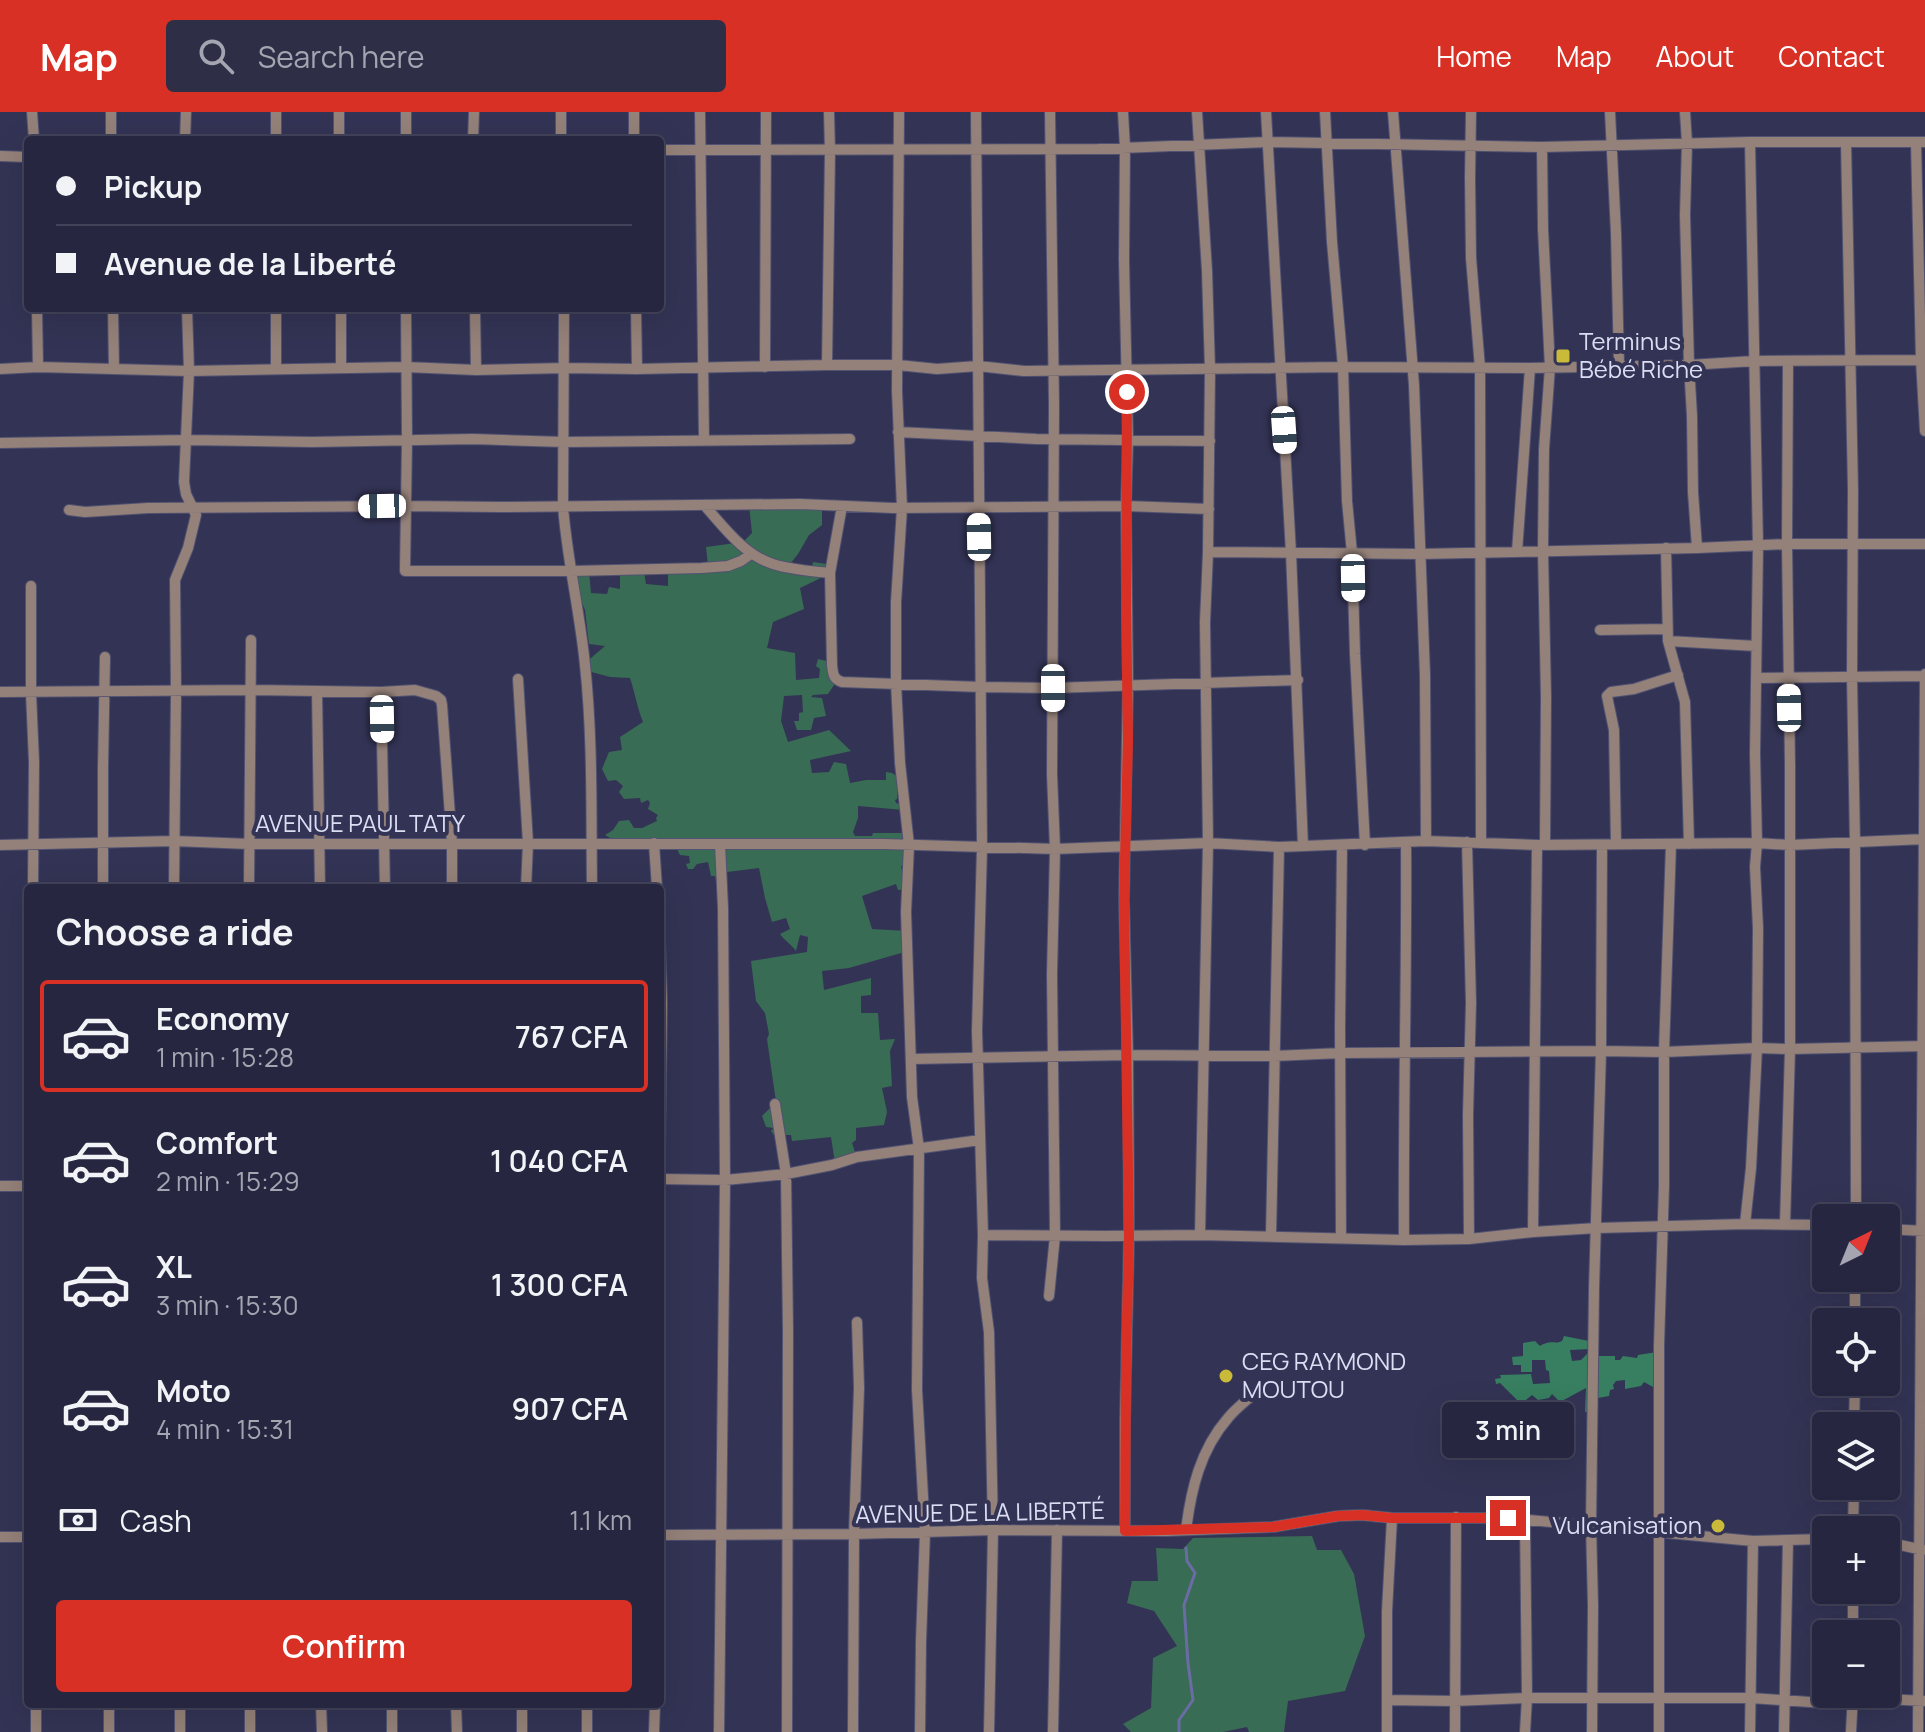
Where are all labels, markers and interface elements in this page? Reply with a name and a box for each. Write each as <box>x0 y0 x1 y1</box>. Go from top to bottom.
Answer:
search box <box>166 20 726 92</box>
text: Map <box>40 30 118 82</box>
icon: search <box>194 34 238 78</box>
text: Search here <box>258 36 425 77</box>
text: Home <box>1436 37 1512 75</box>
text: Map <box>1556 37 1612 75</box>
text: About <box>1656 37 1734 75</box>
text: Contact <box>1778 37 1885 75</box>
text: Pickup <box>104 166 202 207</box>
text: Avenue de la Liberté <box>104 243 396 284</box>
place label: Terminus Bébé Riche <box>1579 324 1703 385</box>
marker: Terminus Bébé Riche <box>1554 347 1572 365</box>
route start <box>1109 374 1145 410</box>
car <box>1270 405 1298 455</box>
car <box>358 494 406 518</box>
car <box>967 513 991 561</box>
car <box>1341 554 1365 602</box>
car <box>1041 664 1065 712</box>
car <box>1777 684 1801 732</box>
car <box>370 695 394 743</box>
street label: AVENUE PAUL TATY <box>255 806 466 839</box>
text: Choose a ride <box>56 907 294 956</box>
text: Economy <box>156 998 289 1039</box>
icon: car <box>60 1000 132 1072</box>
text: 767 CFA <box>515 1016 628 1057</box>
text: 1 min · 15:28 <box>156 1039 294 1075</box>
text: Comfort <box>156 1122 278 1163</box>
icon: car <box>60 1124 132 1196</box>
text: 1 040 CFA <box>490 1140 628 1181</box>
text: 2 min · 15:29 <box>156 1163 300 1199</box>
north arrow <box>1812 1204 1900 1292</box>
map controls <box>1812 1204 1900 1708</box>
text: XL <box>156 1246 192 1287</box>
icon: car <box>60 1248 132 1320</box>
text: 1 300 CFA <box>491 1264 628 1305</box>
text: 3 min · 15:30 <box>156 1287 299 1323</box>
button: locate <box>1812 1308 1900 1396</box>
place label: CEG RAYMOND MOUTOU <box>1242 1344 1406 1405</box>
marker: CEG RAYMOND MOUTOU <box>1217 1367 1235 1385</box>
text: Moto <box>156 1370 231 1411</box>
icon: car <box>60 1372 132 1444</box>
text: 907 CFA <box>512 1388 628 1429</box>
callout: 3 min <box>1442 1402 1574 1458</box>
text: 4 min · 15:31 <box>156 1411 294 1447</box>
text: 3 min <box>1475 1412 1541 1448</box>
button: layers <box>1812 1412 1900 1500</box>
street label: AVENUE DE LA LIBERTÉ <box>855 1493 1105 1530</box>
icon: cash <box>56 1498 100 1542</box>
text: Cash <box>120 1500 192 1541</box>
route end <box>1490 1500 1526 1536</box>
text: 1.1 km <box>569 1502 632 1538</box>
place label: Vulcanisation <box>1552 1508 1702 1541</box>
button: + <box>1812 1516 1900 1604</box>
marker: Vulcanisation <box>1709 1517 1727 1535</box>
button: Confirm <box>56 1600 632 1692</box>
button: − <box>1812 1620 1900 1708</box>

